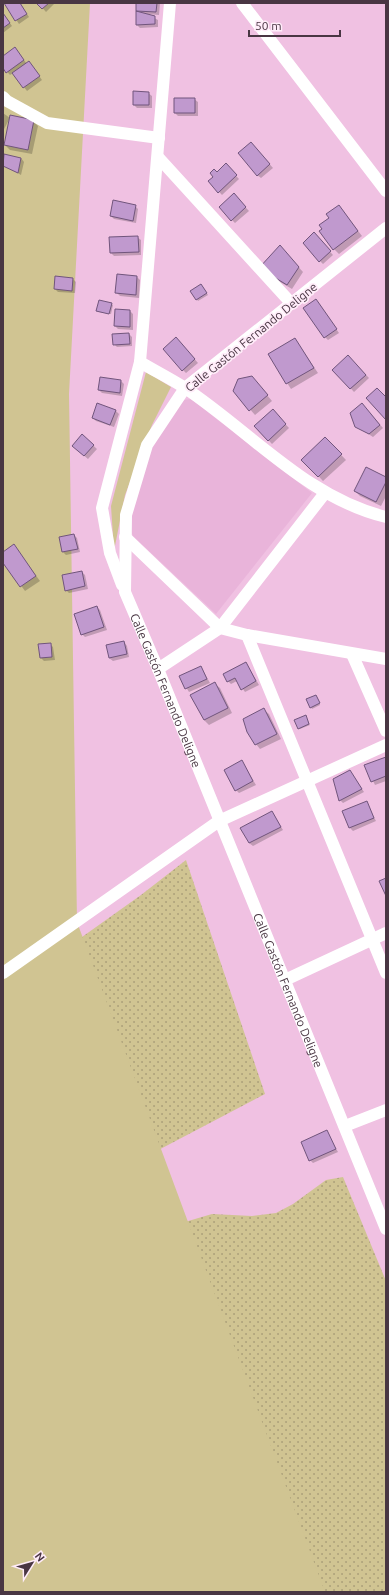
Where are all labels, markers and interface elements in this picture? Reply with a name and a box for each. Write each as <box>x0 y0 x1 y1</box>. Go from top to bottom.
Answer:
scale bar <box>249 12 340 38</box>
text: 50 m <box>255 19 282 32</box>
street label: Calle Gastón Fernando Deligne <box>183 280 319 394</box>
street label: Calle Gastón Fernando Deligne <box>128 611 204 769</box>
street label: Calle Gastón Fernando Deligne <box>251 911 326 1069</box>
north arrow <box>12 1543 52 1583</box>
text: N <box>33 1550 47 1564</box>

